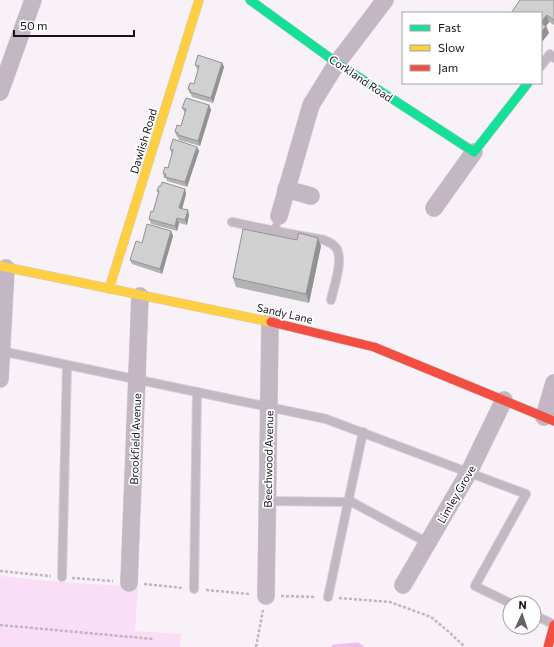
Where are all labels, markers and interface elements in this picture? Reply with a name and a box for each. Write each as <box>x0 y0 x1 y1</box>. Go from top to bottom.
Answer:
scale bar <box>14 12 134 38</box>
legend <box>402 12 542 84</box>
text: 50 m <box>20 18 48 32</box>
text: Fast <box>438 20 461 34</box>
text: Slow <box>438 40 465 54</box>
street label: Corkland Road <box>327 52 395 104</box>
text: Jam <box>438 60 458 75</box>
street label: Dawlish Road <box>127 107 159 175</box>
street label: Sandy Lane <box>256 300 314 326</box>
street label: Brookfield Avenue <box>127 393 143 485</box>
street label: Beechwood Avenue <box>261 410 275 508</box>
street label: Limley Grove <box>434 462 478 525</box>
north arrow <box>502 595 542 635</box>
text: N <box>518 598 527 611</box>

